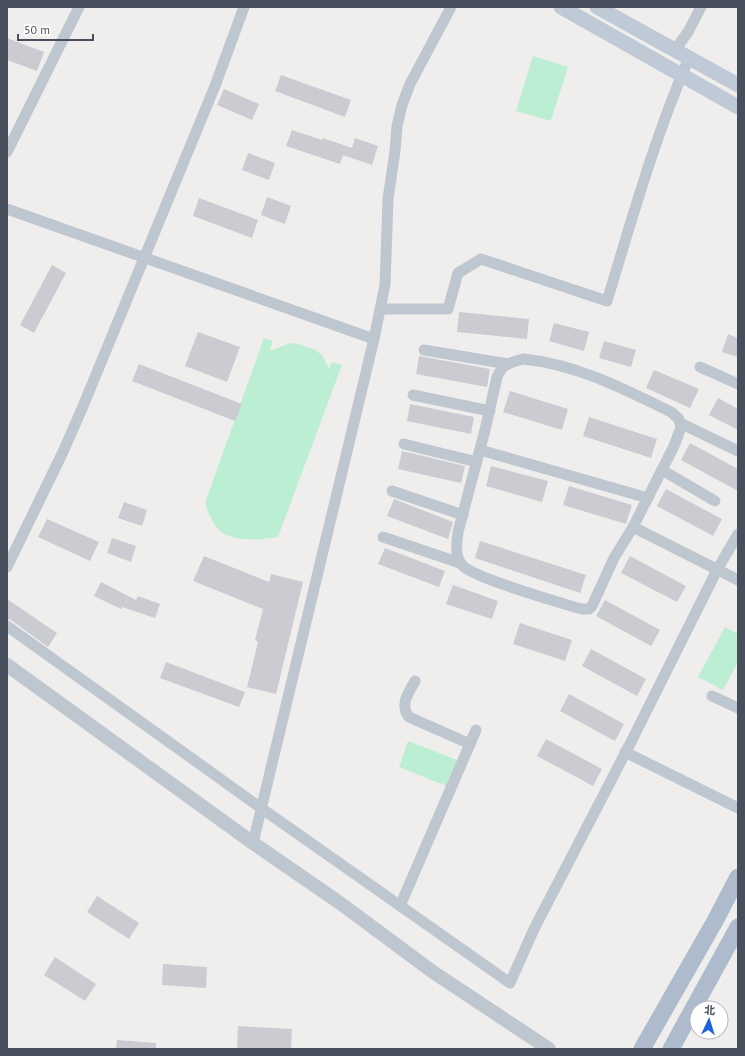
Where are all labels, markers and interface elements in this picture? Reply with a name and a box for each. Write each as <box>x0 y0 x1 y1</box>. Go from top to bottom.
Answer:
scale bar <box>18 16 93 42</box>
text: 50 m <box>24 22 50 37</box>
north arrow <box>689 1000 729 1040</box>
text: 北 <box>704 1003 716 1017</box>

